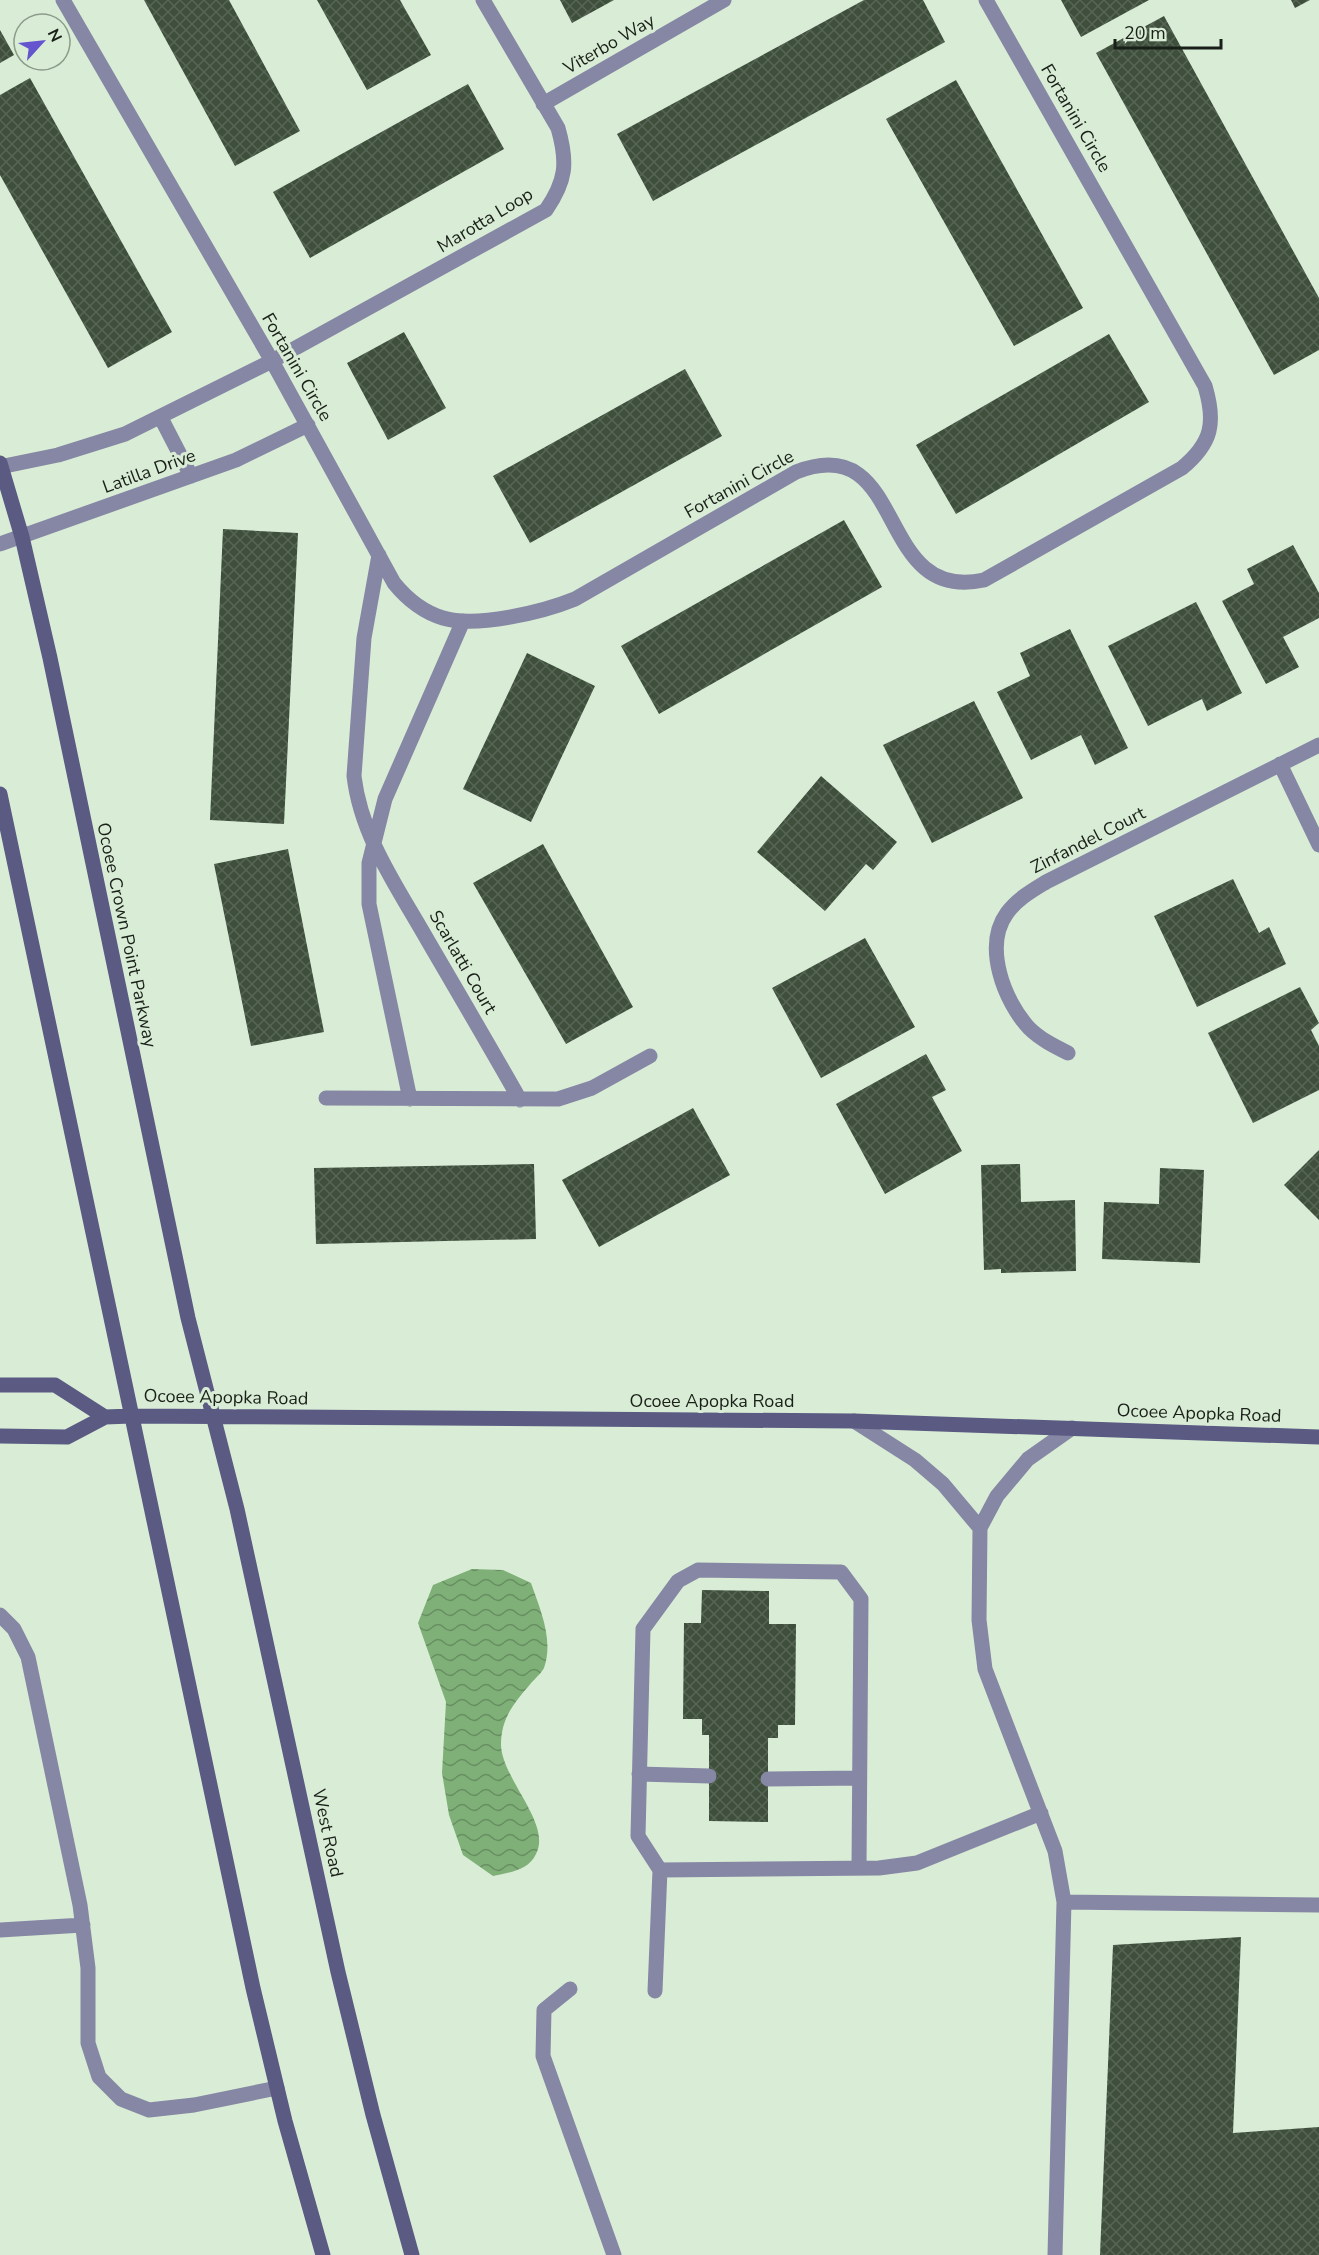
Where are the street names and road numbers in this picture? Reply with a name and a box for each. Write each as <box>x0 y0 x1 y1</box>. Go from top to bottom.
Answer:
street label: Viterbo Way <box>558 8 660 80</box>
street label: Fortanini Circle <box>1035 59 1117 177</box>
street label: Marotta Loop <box>433 182 537 258</box>
street label: Fortanini Circle <box>256 308 338 426</box>
street label: Latilla Drive <box>99 443 199 499</box>
street label: Fortanini Circle <box>680 444 798 524</box>
street label: Zinfandel Court <box>1027 801 1150 879</box>
street label: Ocoee Crown Point Parkway <box>91 820 163 1051</box>
street label: Scarlatti Court <box>424 906 503 1019</box>
street label: Ocoee Apopka Road <box>143 1384 309 1410</box>
street label: Ocoee Apopka Road <box>630 1389 794 1413</box>
street label: Ocoee Apopka Road <box>1116 1398 1282 1428</box>
street label: West Road <box>307 1787 349 1879</box>

